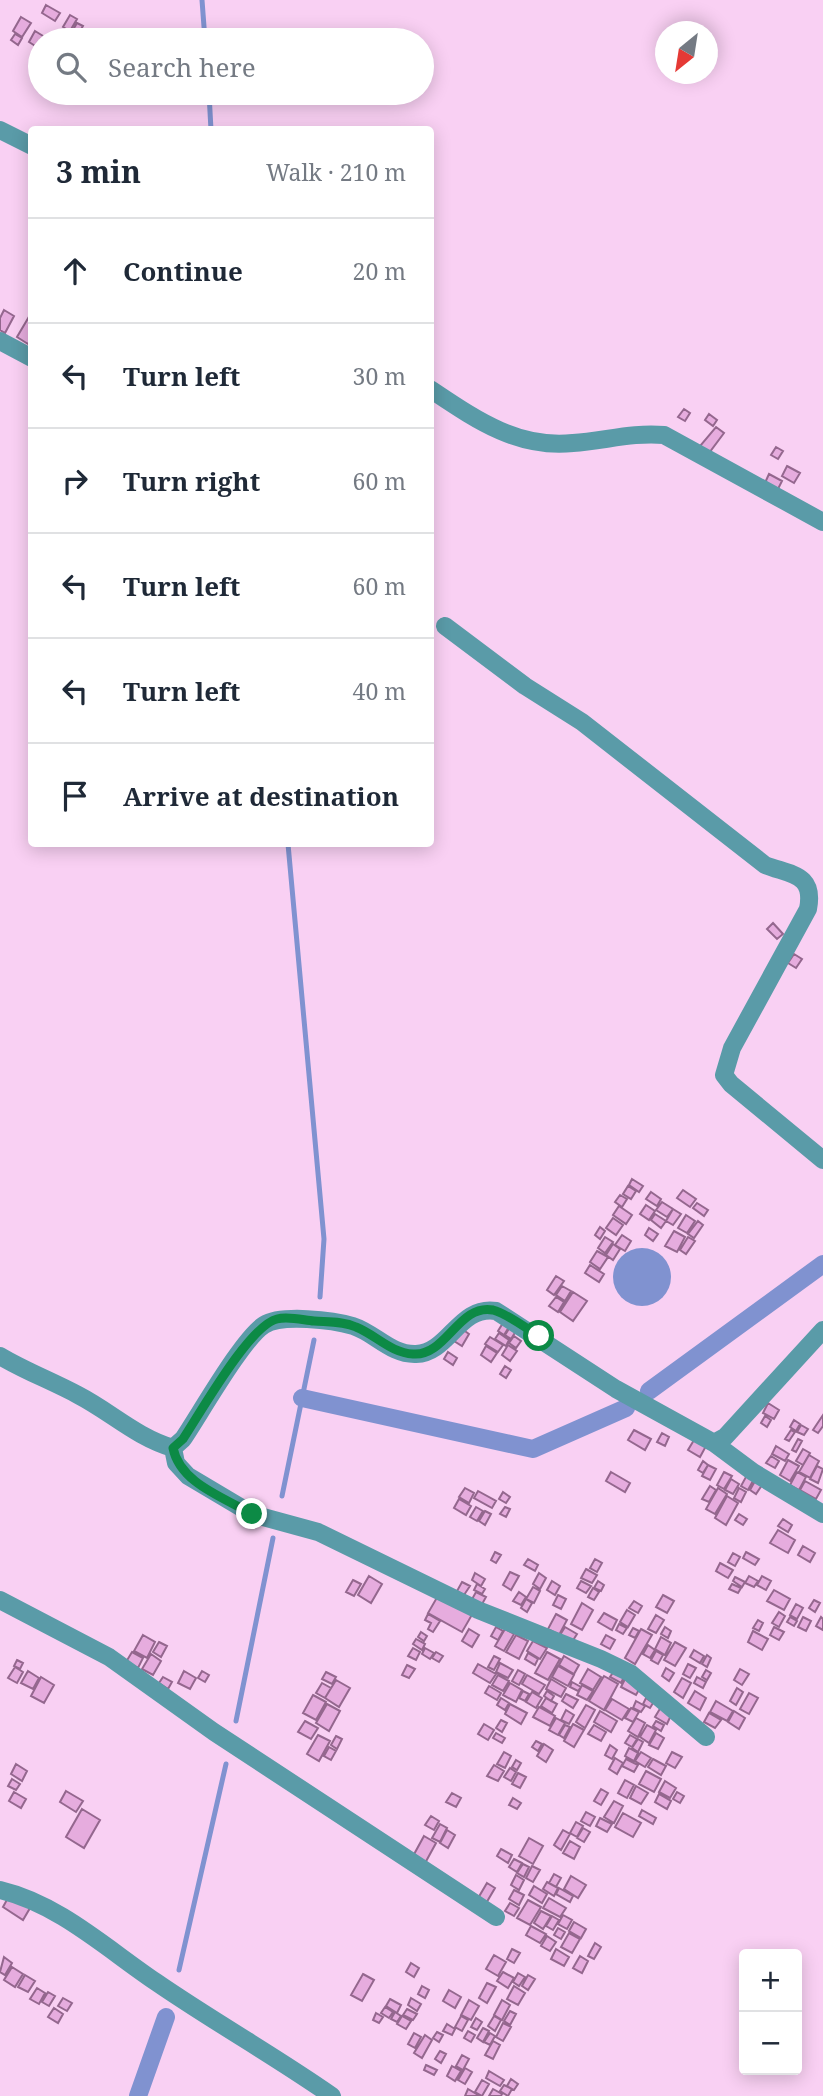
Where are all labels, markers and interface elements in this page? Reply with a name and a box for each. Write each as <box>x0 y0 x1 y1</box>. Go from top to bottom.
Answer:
north arrow <box>655 21 718 84</box>
search box <box>28 28 434 105</box>
icon: search <box>52 48 90 86</box>
text: Search here <box>108 49 256 85</box>
text: 3 min <box>56 151 141 192</box>
text: Walk · 210 m <box>266 156 406 188</box>
icon: ahead <box>56 252 94 290</box>
text: Continue <box>123 253 243 289</box>
text: 20 m <box>353 255 406 287</box>
icon: left <box>56 357 94 395</box>
text: Turn left <box>123 358 240 394</box>
text: 30 m <box>353 360 406 392</box>
icon: right <box>56 462 94 500</box>
text: Turn right <box>123 463 260 499</box>
text: 60 m <box>353 465 406 497</box>
icon: left <box>56 567 94 605</box>
text: Turn left <box>123 568 240 604</box>
text: 60 m <box>353 570 406 602</box>
icon: left <box>56 672 94 710</box>
text: Turn left <box>123 673 240 709</box>
text: 40 m <box>353 675 406 707</box>
icon: arrive <box>56 777 94 815</box>
text: Arrive at destination <box>123 778 399 814</box>
route start <box>523 1320 554 1351</box>
route end <box>236 1498 267 1529</box>
map controls <box>739 1949 802 2075</box>
button: + <box>739 1949 802 2012</box>
button: − <box>739 2012 802 2075</box>

